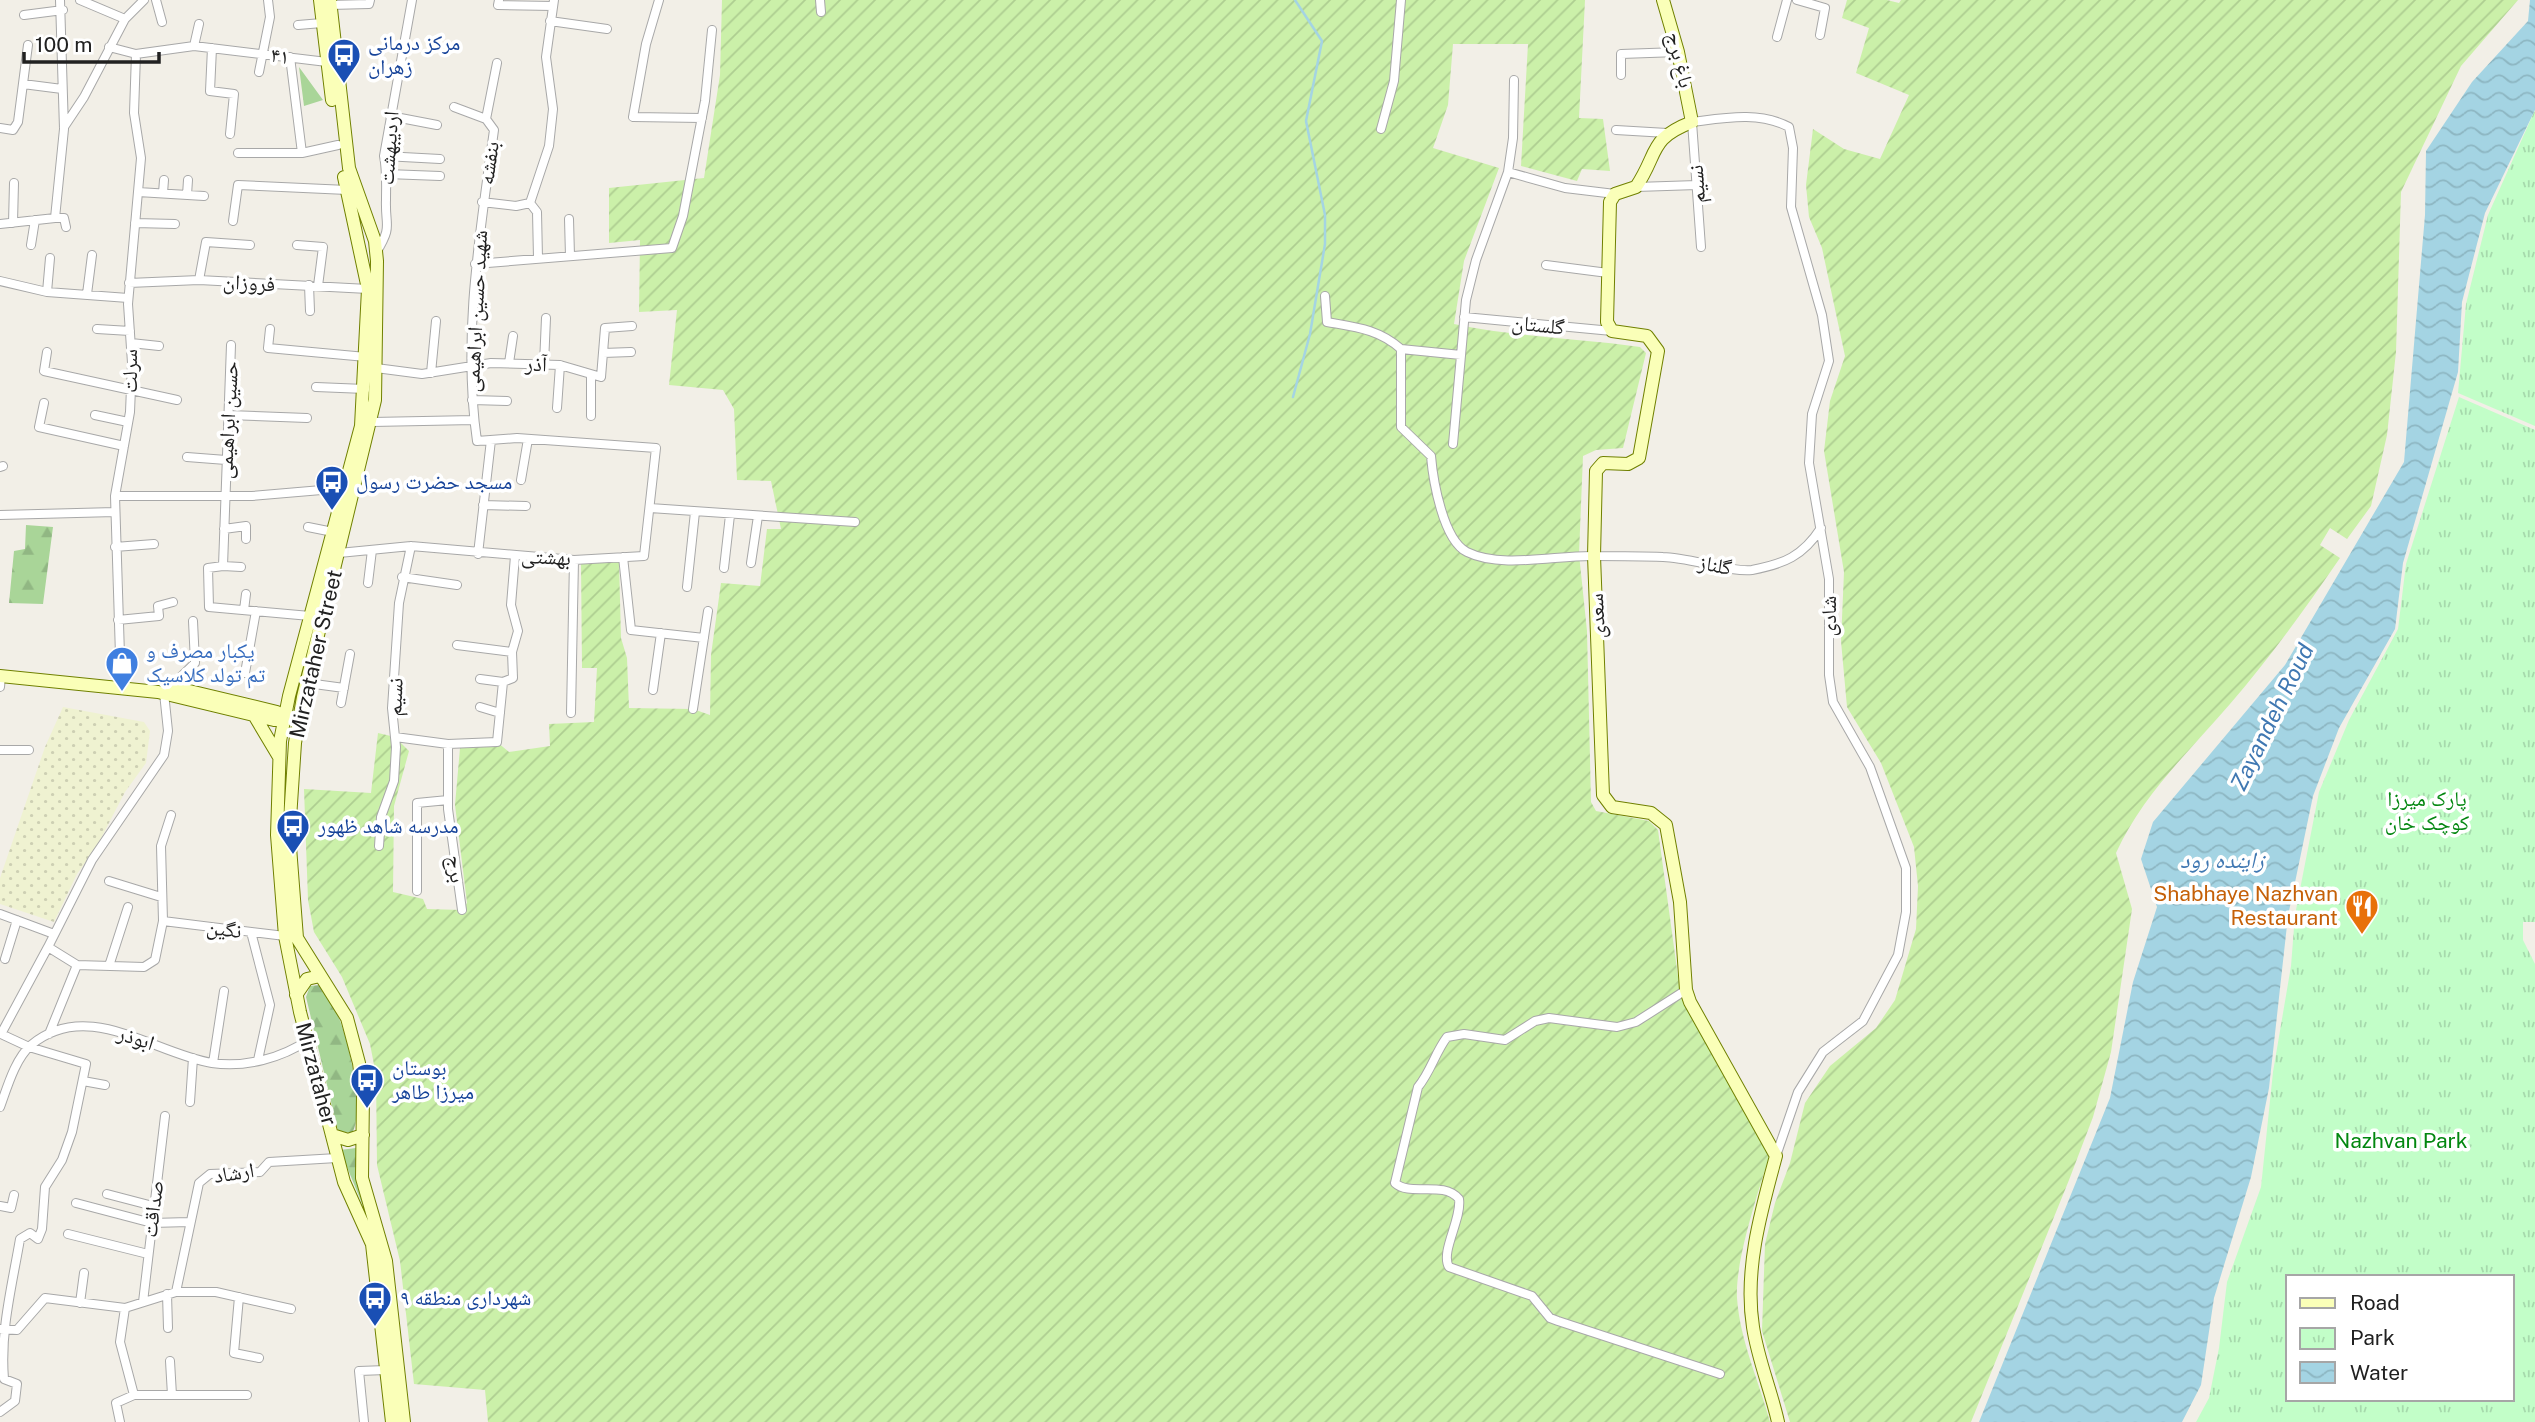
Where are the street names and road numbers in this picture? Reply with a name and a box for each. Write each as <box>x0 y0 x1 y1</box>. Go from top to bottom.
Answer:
street label: باغ برج <box>1661 29 1699 91</box>
street label: ۴۱ <box>269 42 291 69</box>
street label: اردیبهشت <box>373 110 404 186</box>
street label: بنفشه <box>473 140 504 186</box>
street label: نسیم <box>1683 164 1712 204</box>
street label: شهید حسین ابراهیمی <box>459 229 493 393</box>
street label: فروزان <box>222 269 276 296</box>
street label: گلستان <box>1510 309 1566 340</box>
street label: سرلت <box>117 349 142 393</box>
street label: آذر <box>524 351 548 376</box>
street label: حسین ابراهیمی <box>212 360 244 480</box>
street label: بهشتی <box>521 543 571 571</box>
street label: گلناز <box>1695 549 1734 580</box>
street label: Mirzataher Street <box>284 567 347 741</box>
street label: سعدی <box>1583 593 1610 639</box>
street label: شادی <box>1816 596 1841 636</box>
street label: نسیم <box>381 677 410 717</box>
street label: برج <box>441 854 471 884</box>
street label: نگین <box>205 914 243 944</box>
street label: ابوذر <box>114 1020 158 1055</box>
street label: Mirzataher <box>291 1020 342 1128</box>
street label: ارشاد <box>212 1157 256 1188</box>
street label: صداقت <box>137 1179 168 1239</box>

